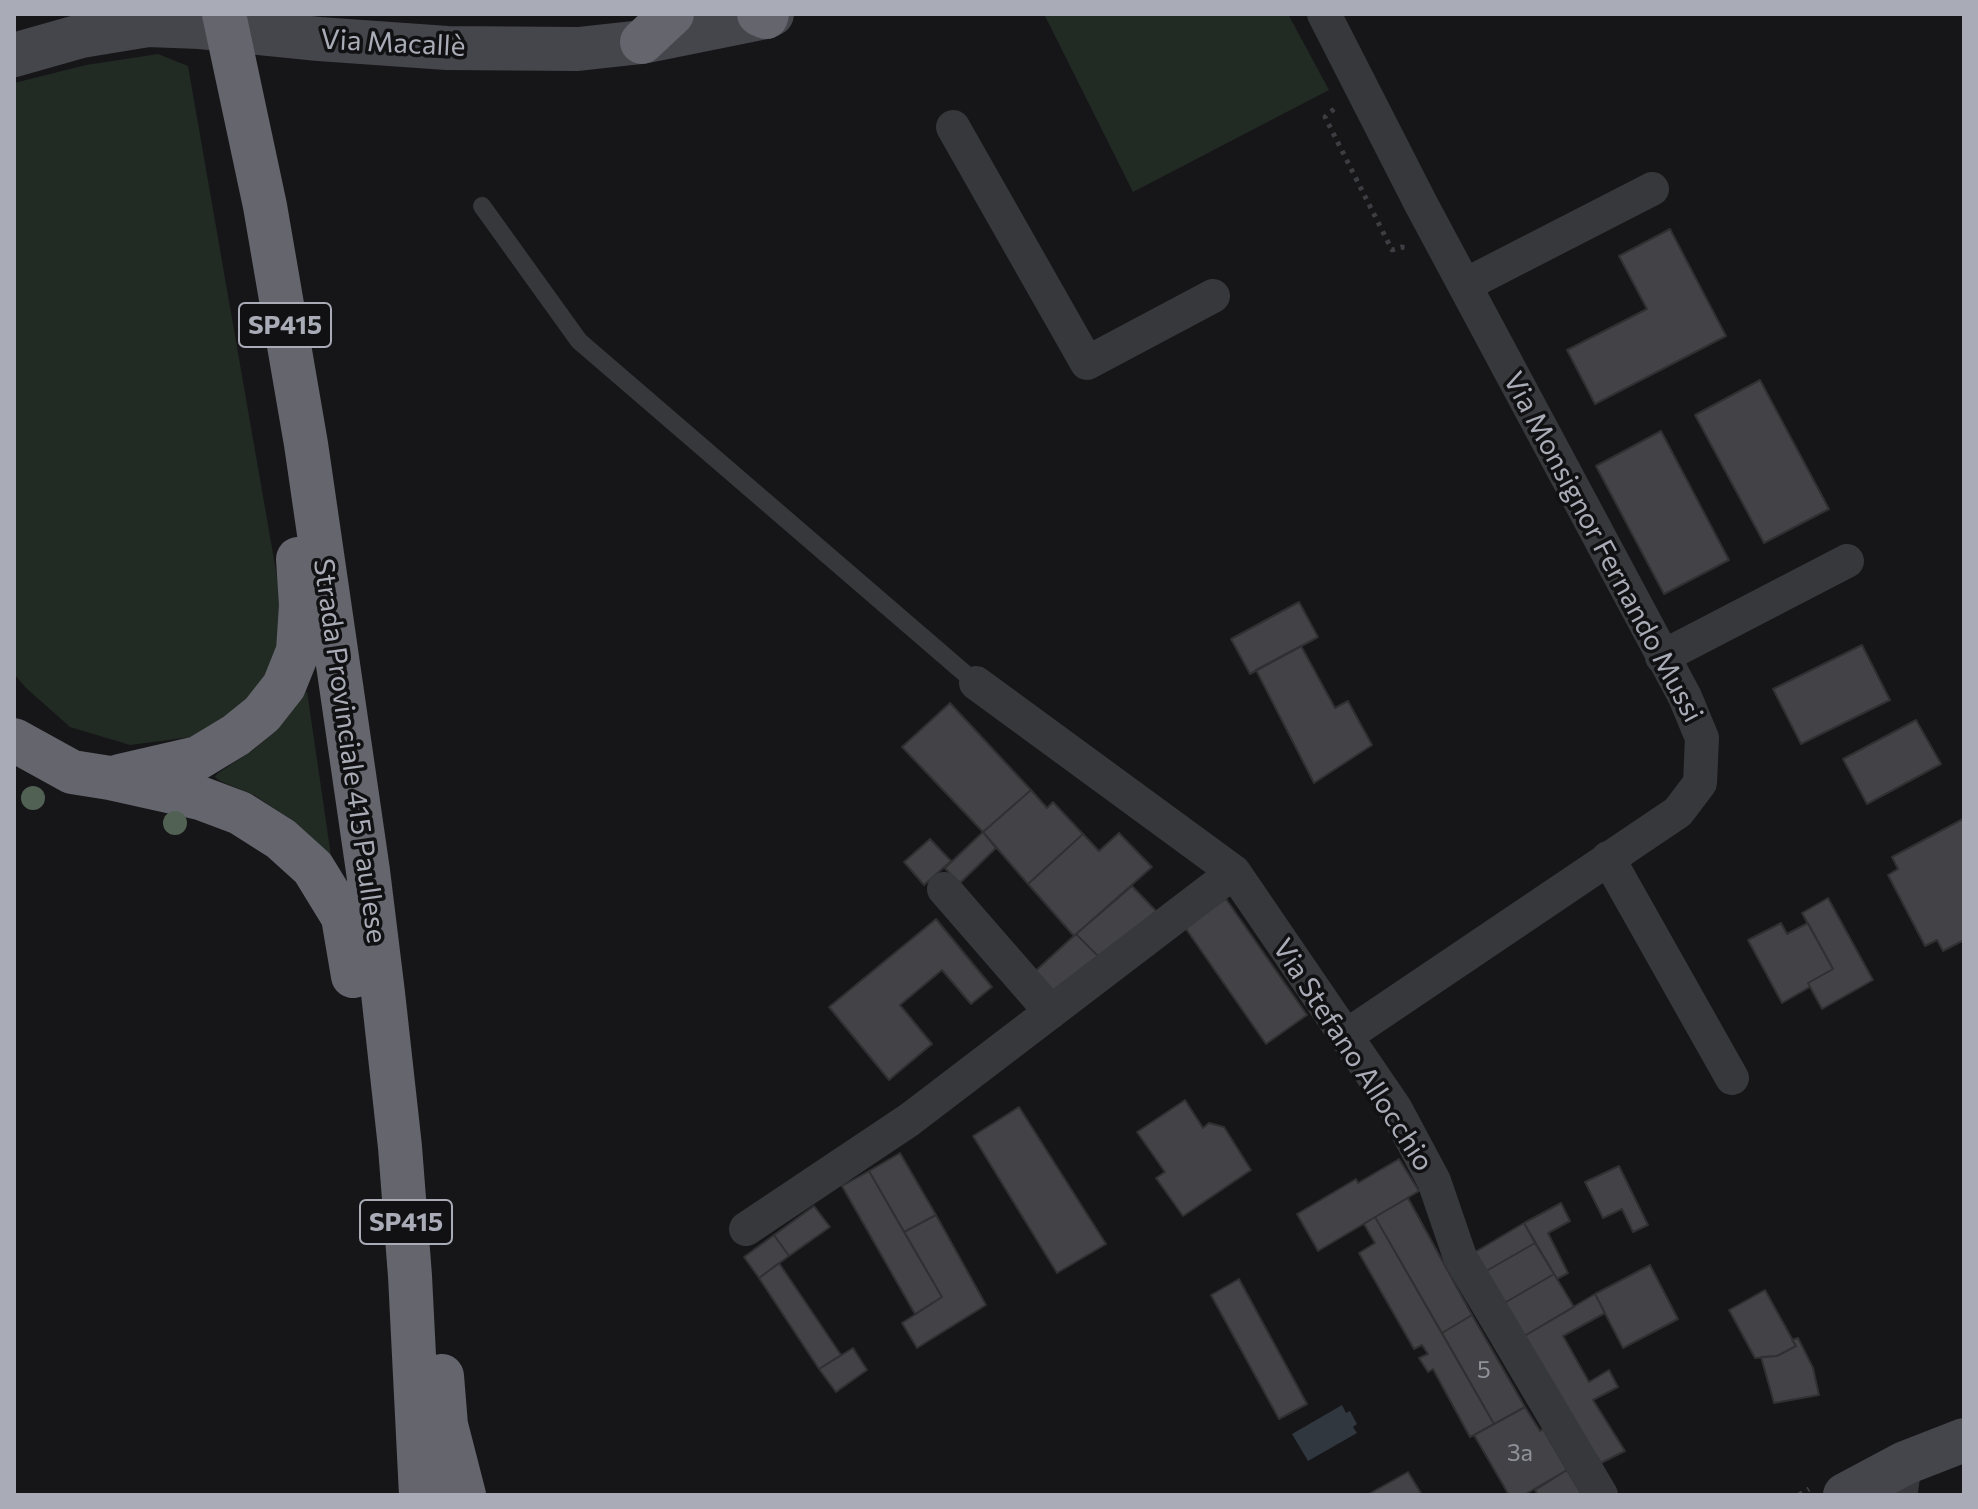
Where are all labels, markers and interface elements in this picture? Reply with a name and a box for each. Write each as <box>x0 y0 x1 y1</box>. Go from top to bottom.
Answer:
street label: Via Macallè <box>320 22 466 64</box>
road number: SP415 <box>239 303 331 347</box>
street label: Via Monsignor Fernando Mussi <box>1496 366 1710 728</box>
street label: Strada Provinciale 415 Paullese <box>306 556 394 946</box>
street label: Via Stefano Allocchio <box>1265 933 1441 1177</box>
road number: SP415 <box>360 1200 452 1244</box>
house number: 5 <box>1477 1356 1491 1384</box>
house number: 3a <box>1507 1439 1533 1467</box>

